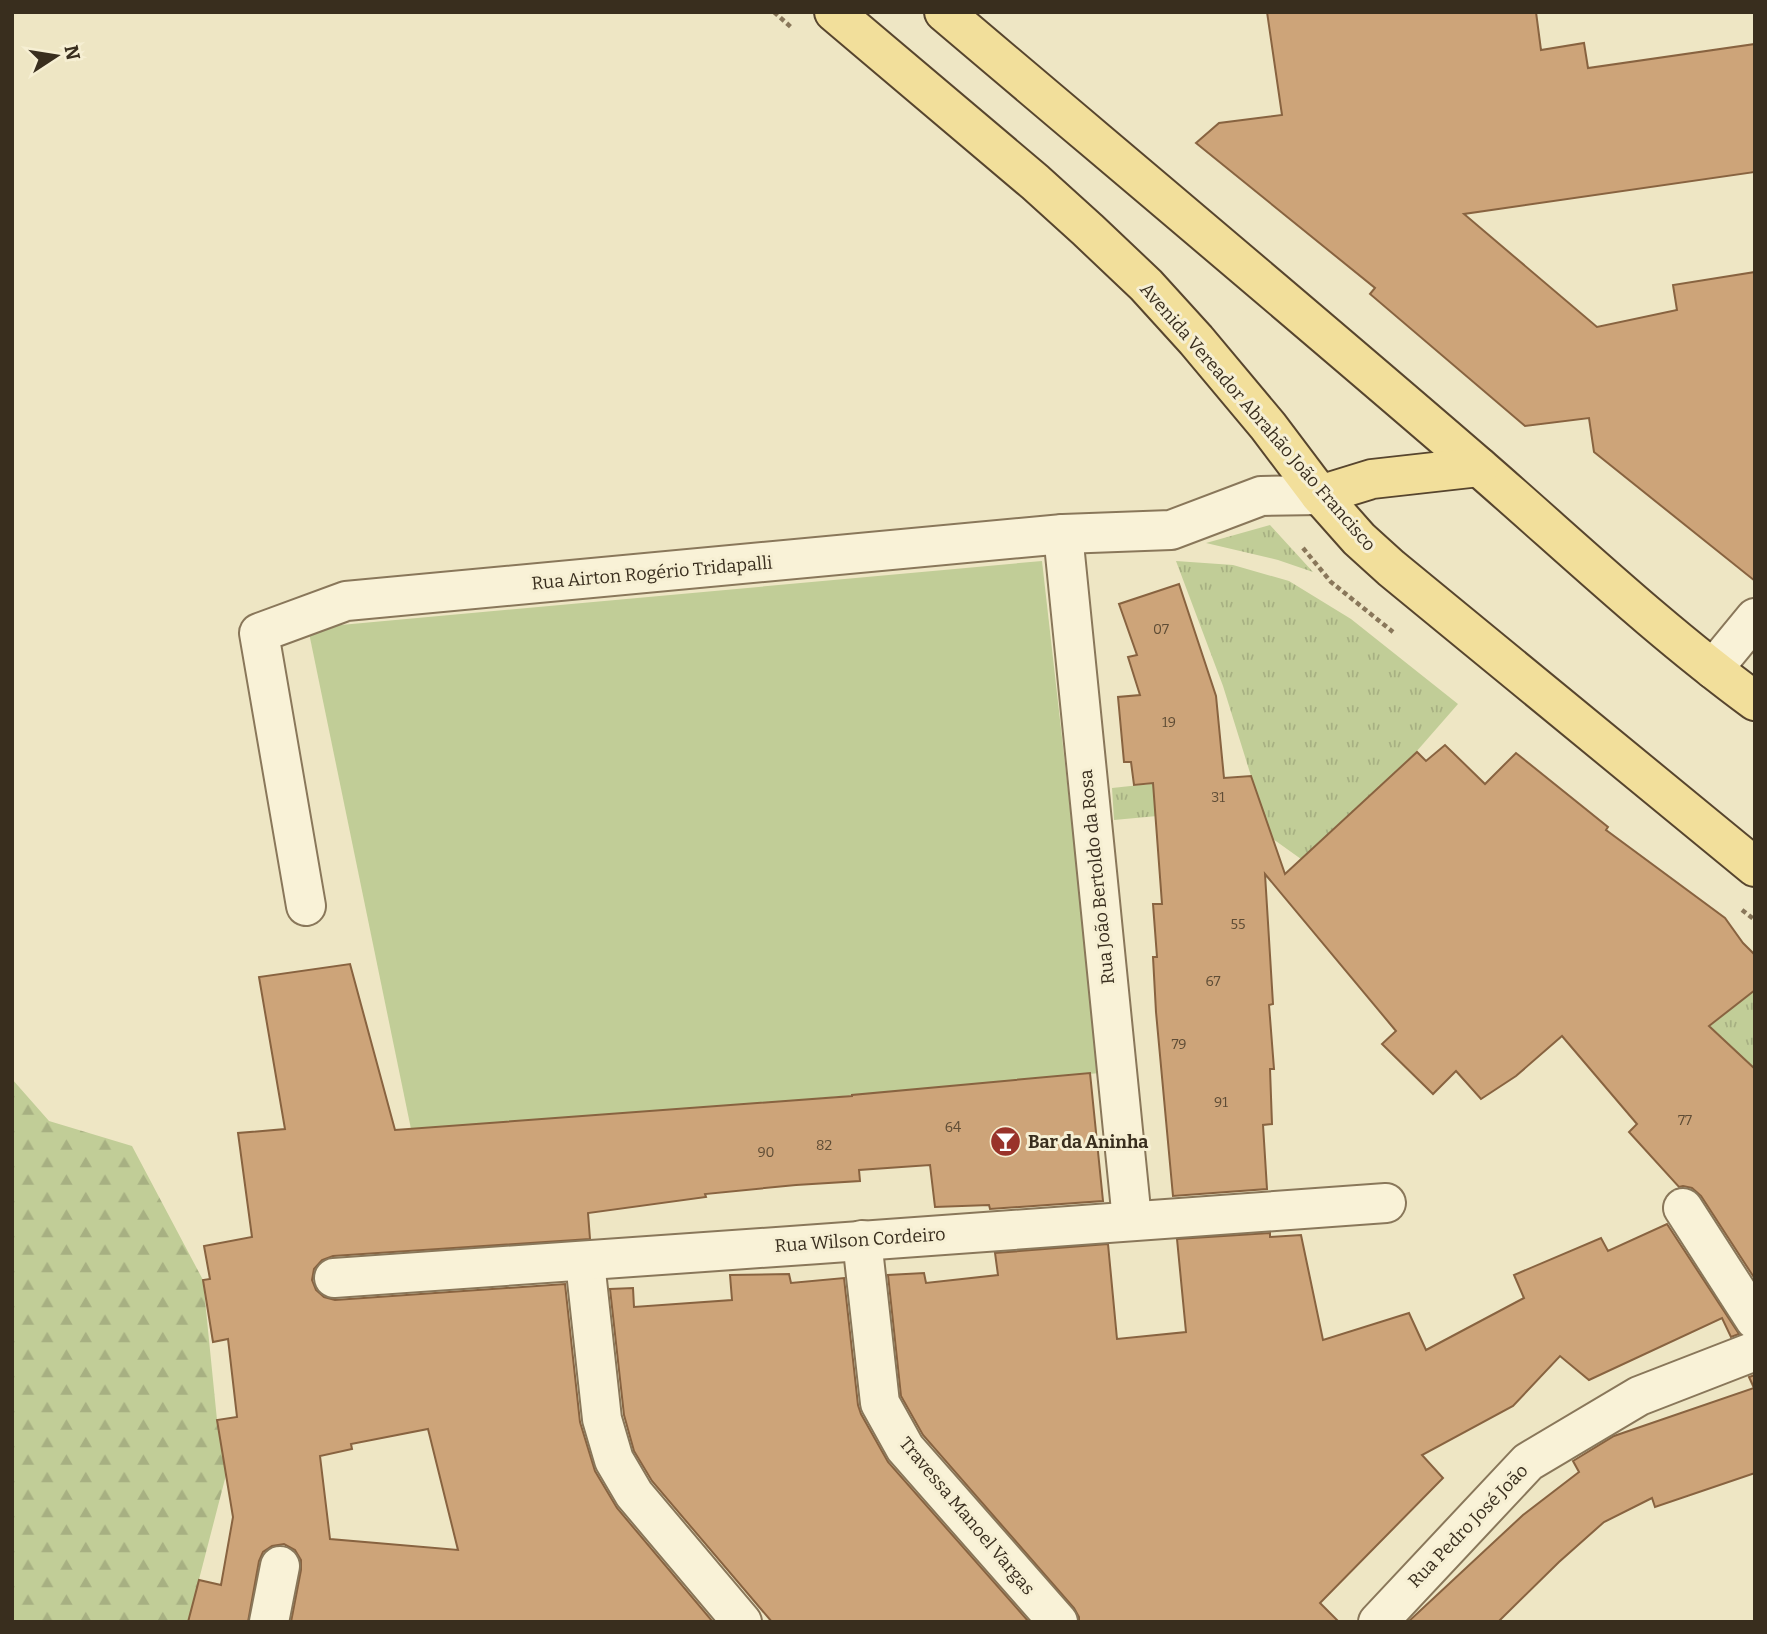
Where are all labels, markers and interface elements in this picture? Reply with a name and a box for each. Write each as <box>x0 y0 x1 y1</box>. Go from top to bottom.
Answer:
north arrow <box>21 21 91 91</box>
text: N <box>59 43 85 62</box>
street label: Avenida Vereador Abrahão João Francisco <box>1136 278 1380 556</box>
street label: Rua Airton Rogério Tridapalli <box>531 552 773 594</box>
house number: 07 <box>1153 621 1169 638</box>
house number: 19 <box>1162 714 1176 731</box>
street label: Rua João Bertoldo da Rosa <box>1075 768 1119 985</box>
house number: 31 <box>1211 789 1225 806</box>
house number: 55 <box>1231 916 1245 933</box>
house number: 67 <box>1205 973 1221 990</box>
house number: 79 <box>1172 1036 1187 1053</box>
house number: 91 <box>1214 1094 1228 1111</box>
house number: 77 <box>1678 1112 1692 1129</box>
house number: 64 <box>945 1119 961 1136</box>
bar icon: Bar da Aninha <box>988 1125 1022 1159</box>
place label: Bar da Aninha <box>1028 1131 1148 1153</box>
house number: 82 <box>816 1137 832 1154</box>
house number: 90 <box>757 1144 775 1161</box>
street label: Rua Wilson Cordeiro <box>774 1223 946 1257</box>
street label: Travessa Manoel Vargas <box>895 1433 1039 1599</box>
street label: Rua Pedro José João <box>1403 1460 1533 1592</box>

